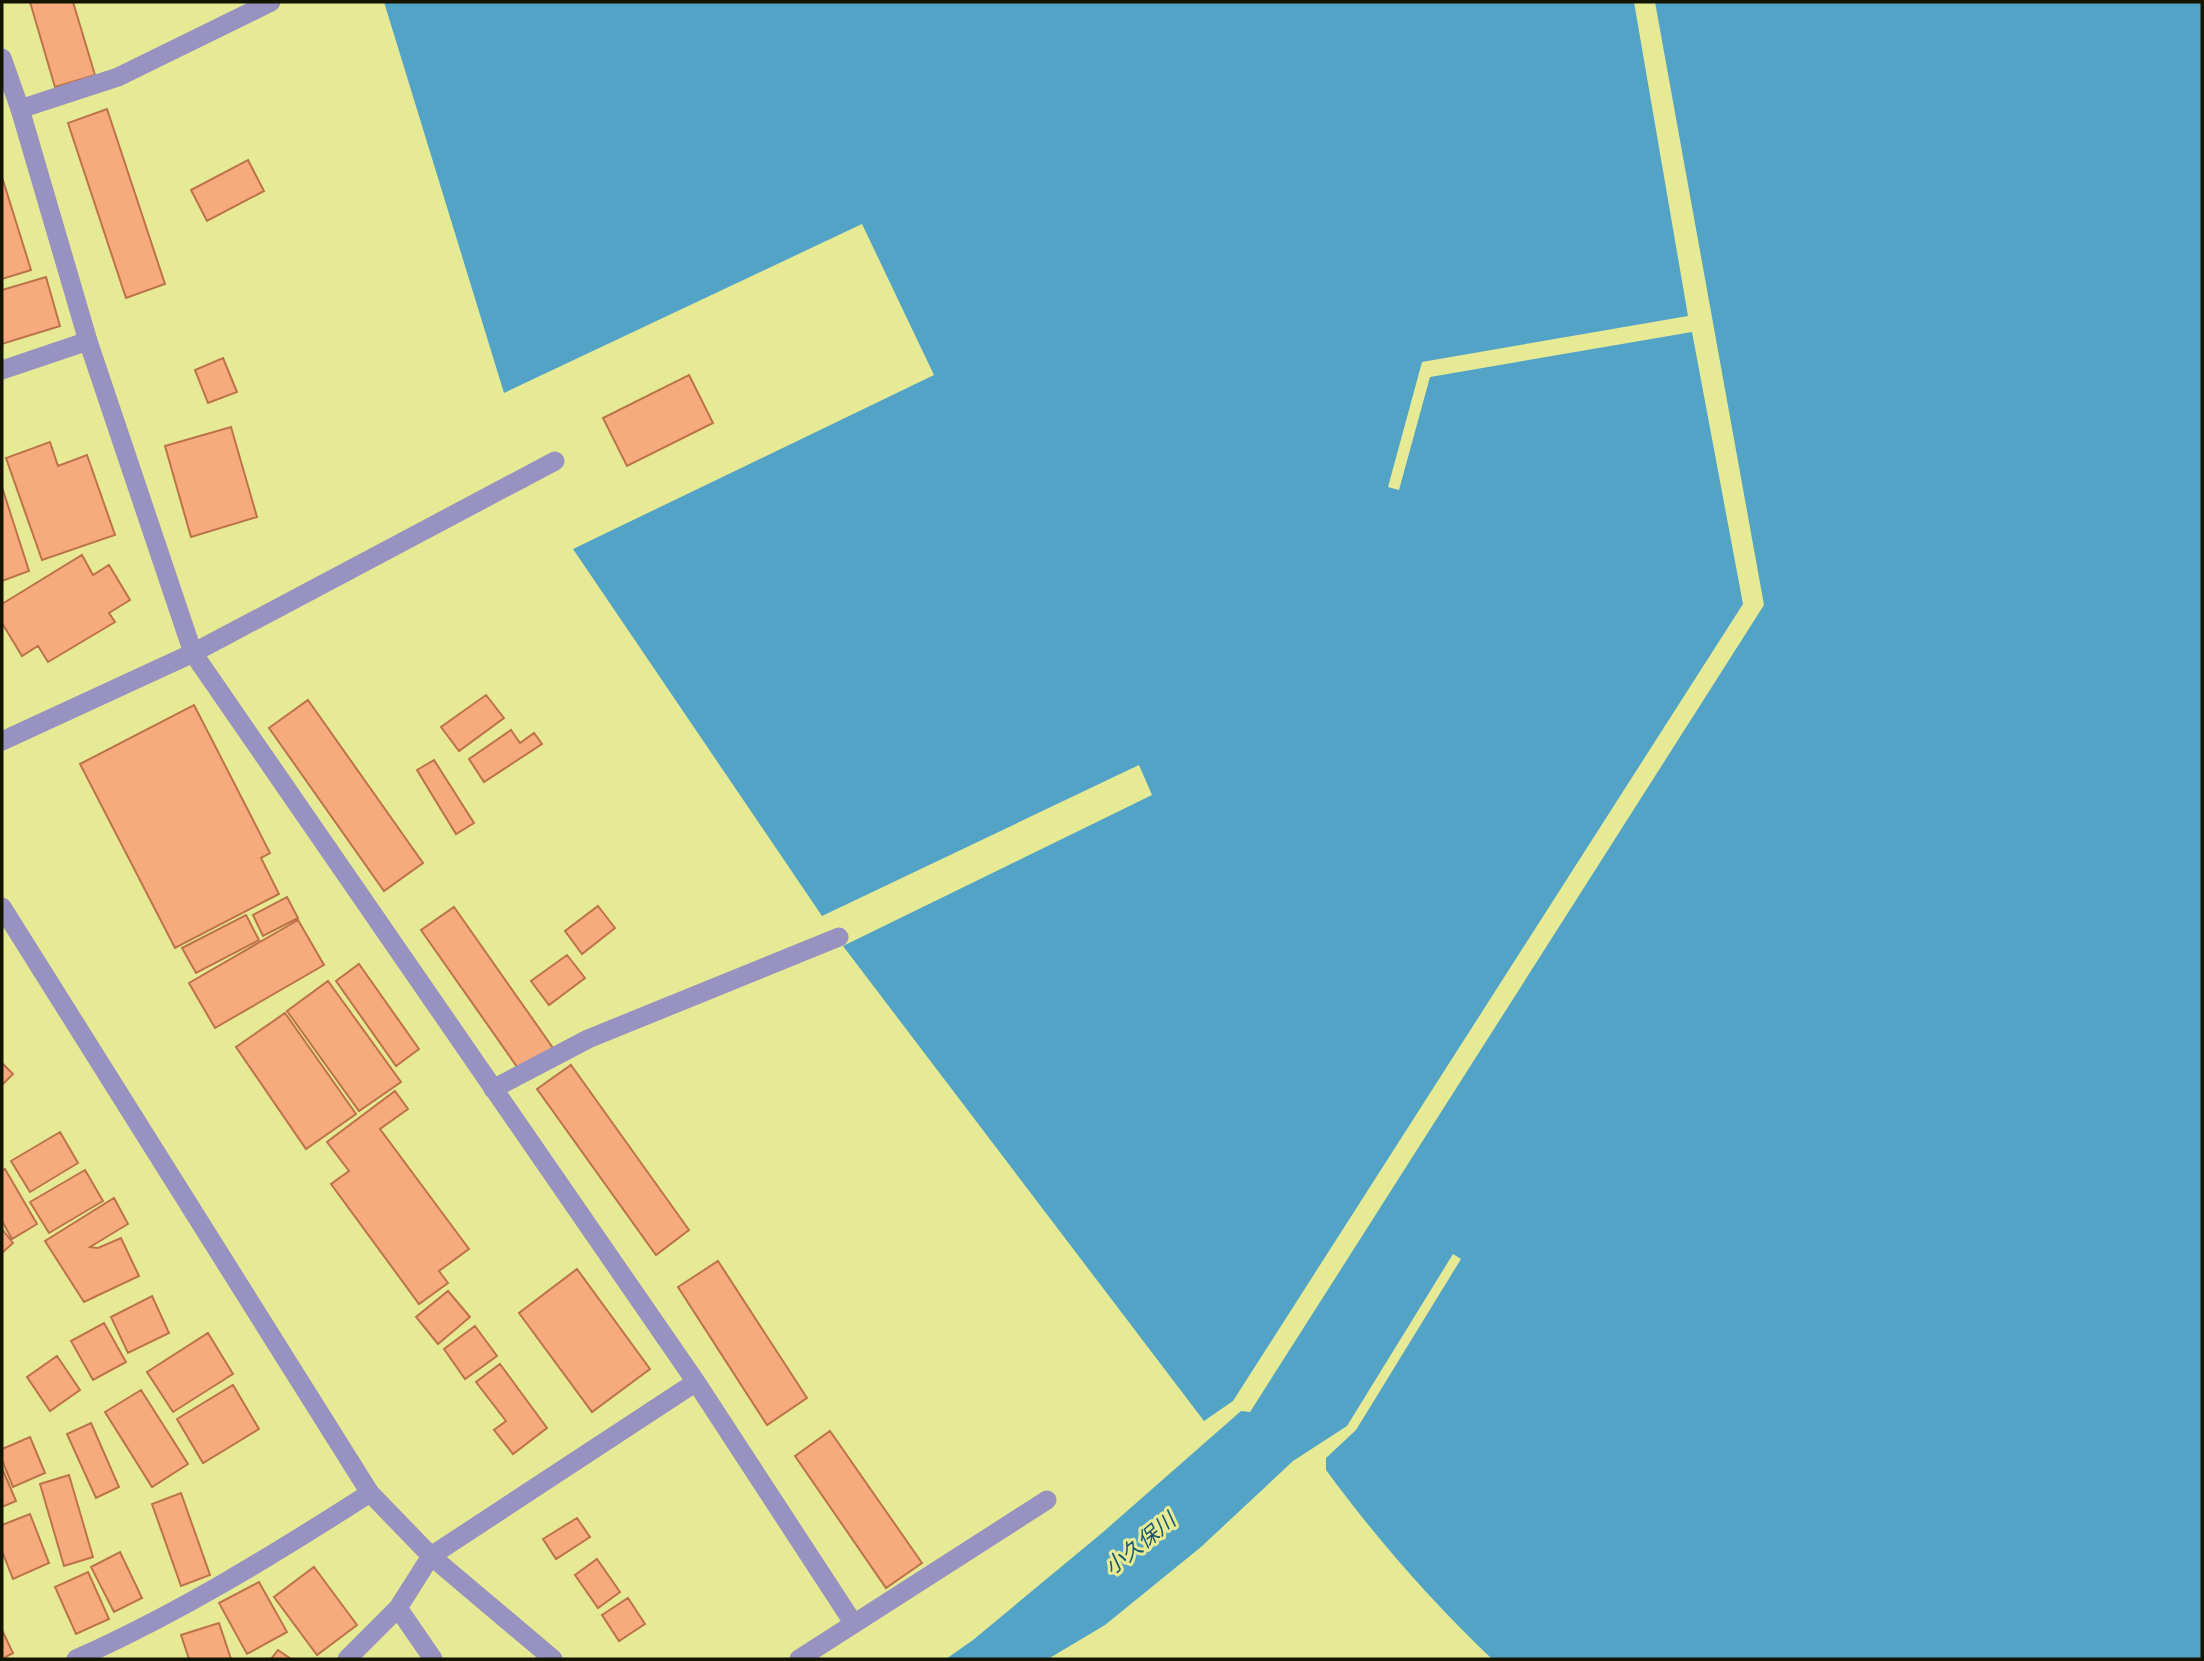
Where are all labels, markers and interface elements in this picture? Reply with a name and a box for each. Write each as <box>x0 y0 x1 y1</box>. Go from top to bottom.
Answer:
water label: 小久保川 <box>1099 1506 1182 1581</box>

